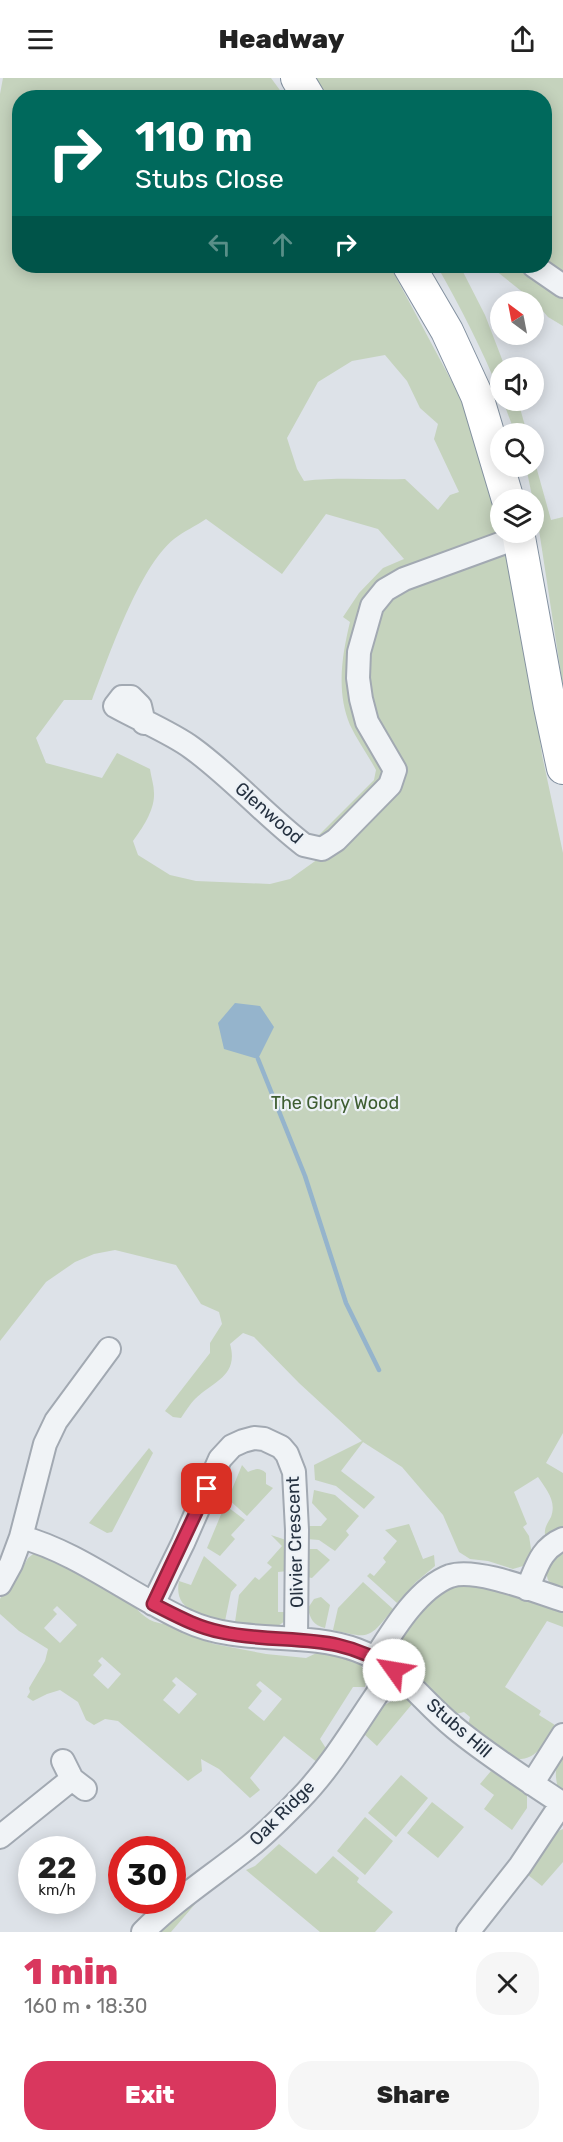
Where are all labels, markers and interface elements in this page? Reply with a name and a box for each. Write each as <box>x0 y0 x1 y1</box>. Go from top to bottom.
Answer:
icon: menu <box>24 23 57 56</box>
text: Headway <box>219 23 344 55</box>
icon: share <box>506 23 539 56</box>
text: 110 m <box>135 112 253 162</box>
icon: right <box>36 114 114 192</box>
text: Stubs Close <box>135 163 284 195</box>
icon: left <box>203 228 236 261</box>
icon: ahead <box>266 228 299 261</box>
icon: right <box>329 228 362 261</box>
north arrow <box>490 291 544 345</box>
map controls <box>490 291 544 543</box>
button: sound <box>490 357 544 411</box>
button: search <box>490 423 544 477</box>
button: layers <box>490 489 544 543</box>
street label: Glenwood <box>230 777 308 849</box>
park label: The Glory Wood <box>271 1092 399 1114</box>
pin <box>181 1463 232 1514</box>
icon: arrive <box>190 1472 223 1505</box>
street label: Olivier Crescent <box>282 1476 308 1608</box>
position arrow <box>362 1638 426 1702</box>
street label: Stubs Hill <box>422 1694 496 1762</box>
street label: Oak Ridge <box>245 1776 319 1850</box>
speed limit sign: 30 <box>108 1836 186 1914</box>
text: 22 <box>38 1850 77 1886</box>
text: km/h <box>38 1881 76 1899</box>
text: 1 min <box>24 1950 118 1993</box>
button: close <box>476 1952 539 2015</box>
text: 160 m · 18:30 <box>24 1994 148 2018</box>
button: Exit <box>24 2061 276 2130</box>
button: Share <box>288 2061 539 2130</box>

